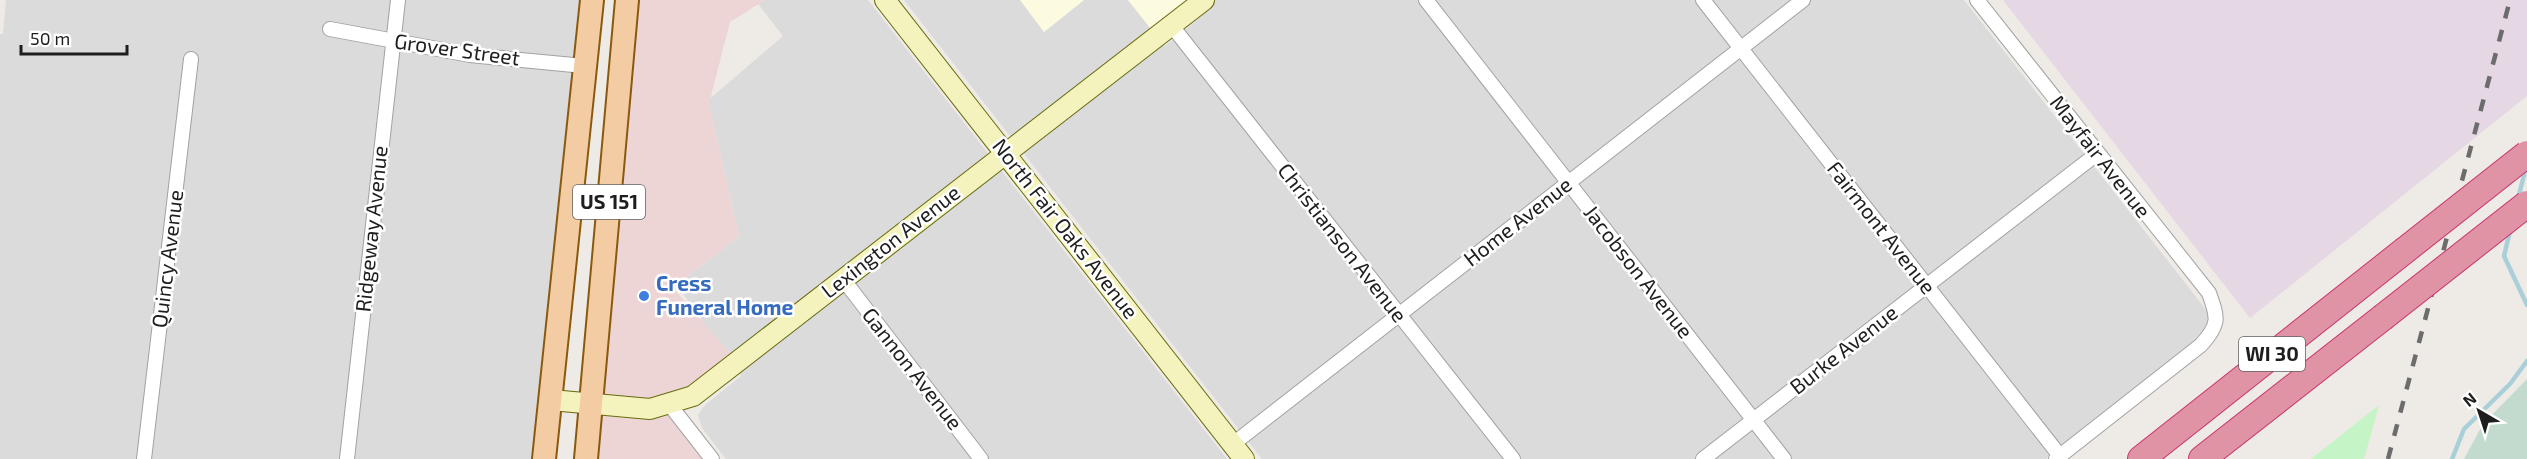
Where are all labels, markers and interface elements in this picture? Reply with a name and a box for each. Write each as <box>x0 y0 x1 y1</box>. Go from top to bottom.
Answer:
scale bar <box>21 18 128 56</box>
text: 50 m <box>30 27 70 49</box>
street label: Grover Street <box>393 27 522 70</box>
street label: Mayfair Avenue <box>2046 90 2157 222</box>
street label: North Fair Oaks Avenue <box>988 133 1144 323</box>
street label: Ridgeway Avenue <box>349 144 392 313</box>
street label: Fairmont Avenue <box>1823 156 1942 298</box>
street label: Christianson Avenue <box>1273 158 1413 327</box>
street label: Home Avenue <box>1458 171 1576 271</box>
street label: Lexington Avenue <box>816 179 964 303</box>
road number: US 151 <box>573 185 645 219</box>
street label: Quincy Avenue <box>146 188 188 329</box>
street label: Jacobson Avenue <box>1579 200 1699 343</box>
place label: Cress Funeral Home <box>656 270 794 319</box>
marker: Cress Funeral Home <box>637 289 651 303</box>
street label: Burke Avenue <box>1784 299 1902 399</box>
street label: Gannon Avenue <box>858 302 969 434</box>
road number: WI 30 <box>2239 337 2305 371</box>
north arrow <box>2449 381 2509 441</box>
text: N <box>2459 388 2480 410</box>

